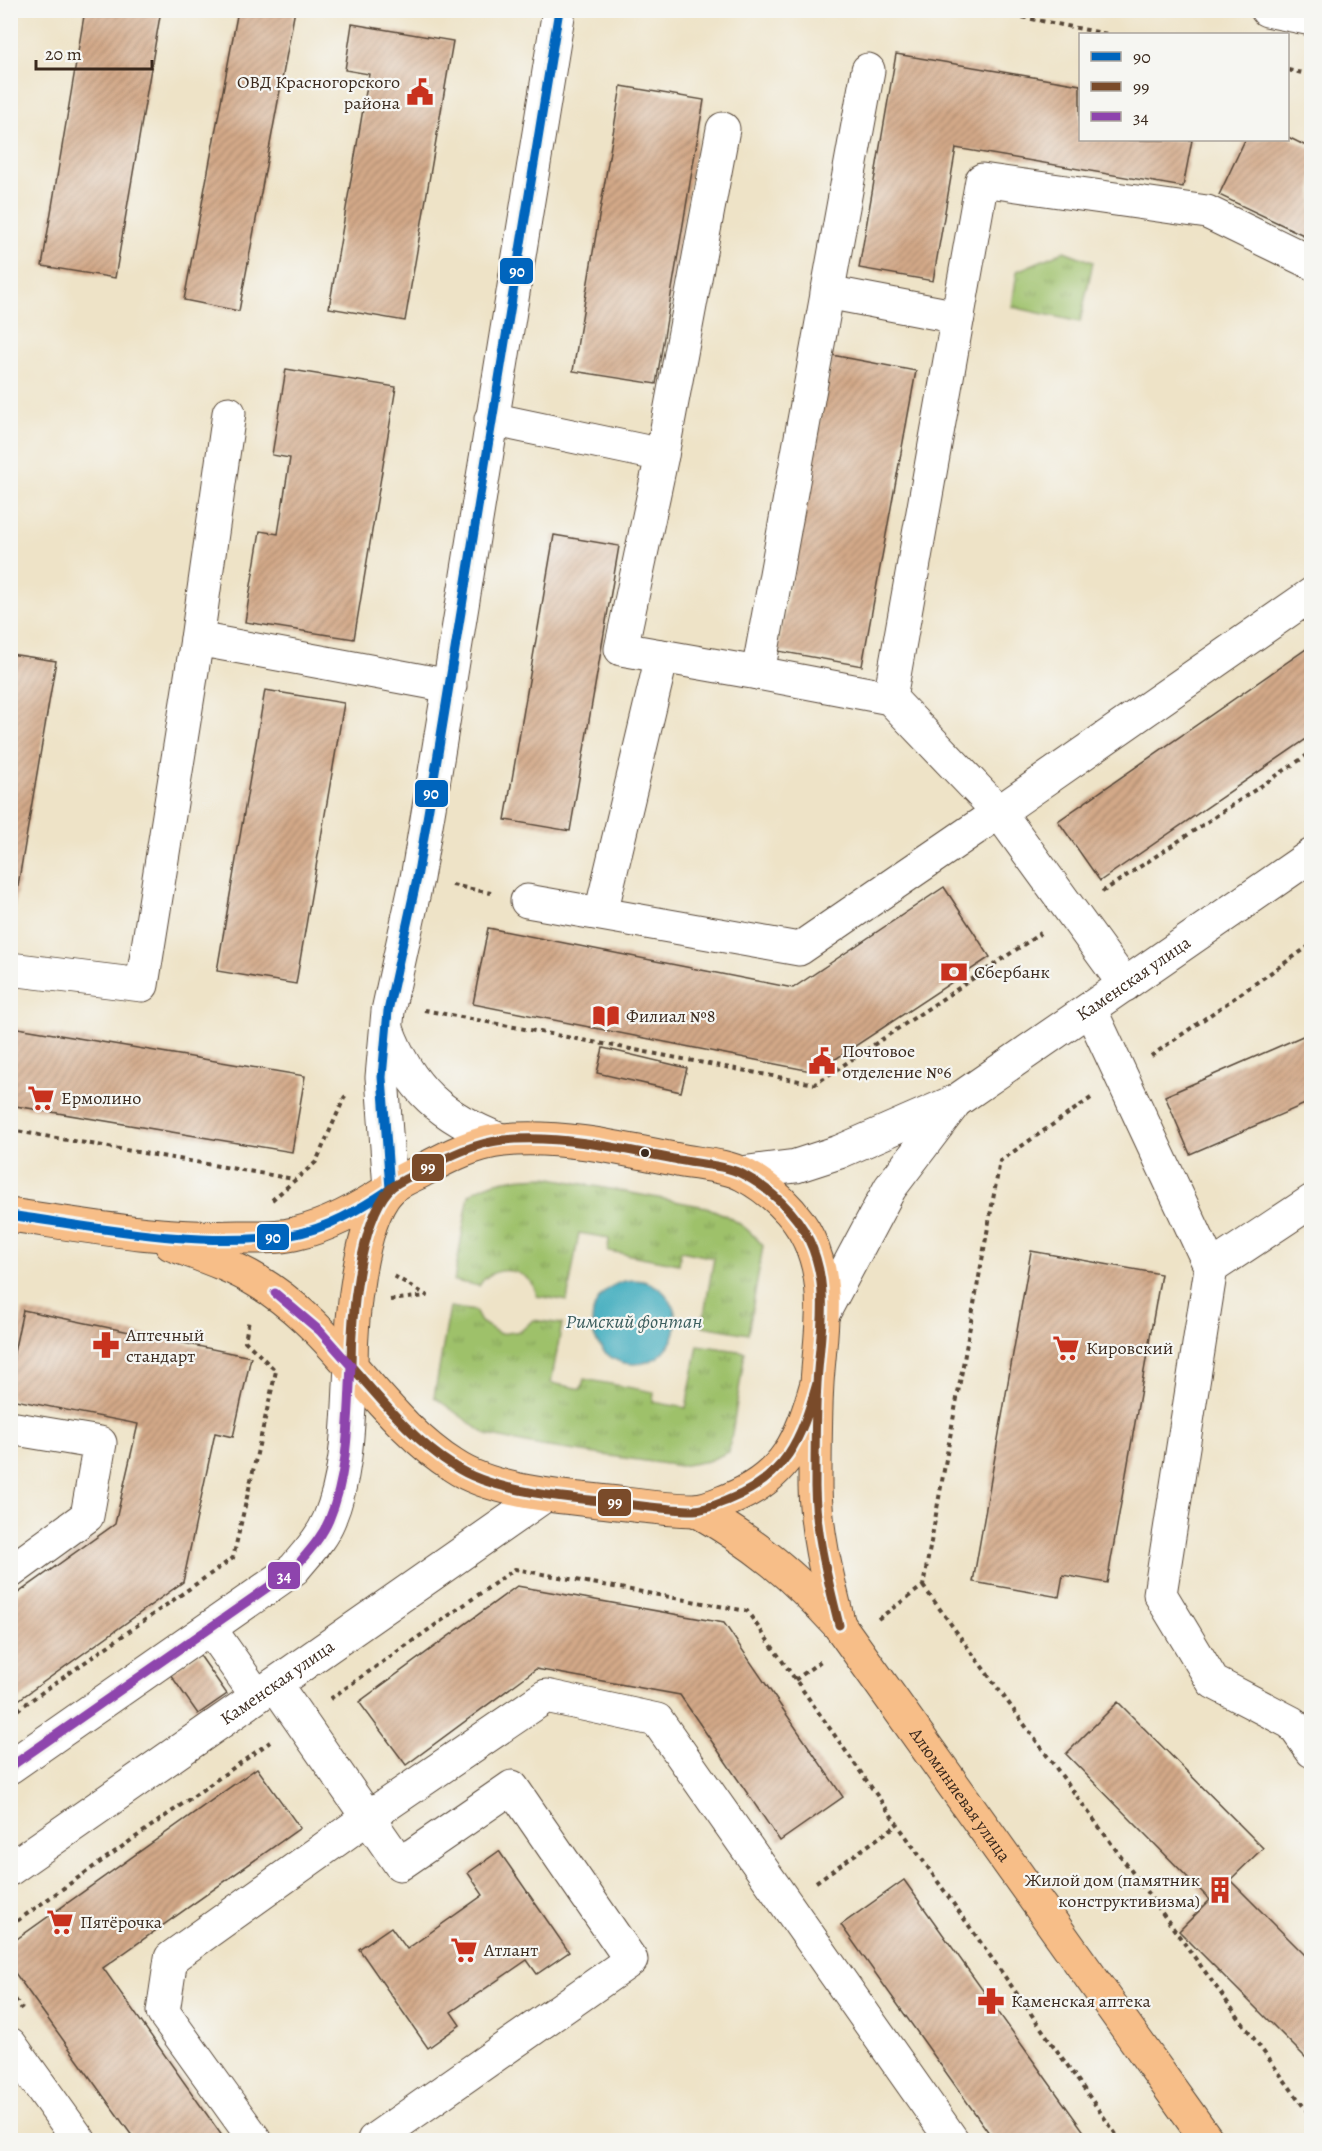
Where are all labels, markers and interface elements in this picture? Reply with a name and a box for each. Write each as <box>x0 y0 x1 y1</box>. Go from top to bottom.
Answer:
scale bar <box>36 33 152 71</box>
legend <box>1079 33 1289 141</box>
text: 20 m <box>45 42 82 66</box>
text: 90 <box>1133 45 1151 69</box>
place label: ОВД Красногорского района <box>237 70 401 115</box>
text: 99 <box>1133 75 1149 99</box>
public building icon: ОВД Красногорского района <box>405 77 435 107</box>
text: 34 <box>1133 105 1149 129</box>
line badge: 90 <box>499 257 534 285</box>
text: 90 <box>509 261 525 283</box>
line badge: 90 <box>414 779 449 808</box>
text: 90 <box>423 783 439 805</box>
street label: Каменская улица <box>1072 930 1196 1026</box>
bank icon: Сбербанк <box>939 957 969 987</box>
place label: Сбербанк <box>974 960 1050 984</box>
library icon: Филиал №8 <box>591 1001 621 1031</box>
place label: Филиал №8 <box>626 1004 715 1028</box>
place label: Почтовое отделение №6 <box>842 1039 952 1084</box>
public building icon: Почтовое отделение №6 <box>807 1046 837 1076</box>
supermarket icon: Ермолино <box>26 1083 56 1113</box>
place label: Ермолино <box>61 1086 141 1110</box>
unlabelled marker <box>639 1147 651 1159</box>
line badge: 99 <box>411 1153 445 1182</box>
text: 99 <box>421 1157 435 1179</box>
line badge: 90 <box>256 1223 290 1251</box>
text: 90 <box>265 1227 281 1249</box>
water label: Римский фонтан <box>565 1308 703 1335</box>
place label: Аптечный стандарт <box>125 1323 204 1368</box>
pharmacy icon: Аптечный стандарт <box>91 1330 121 1360</box>
supermarket icon: Кировский <box>1051 1333 1081 1363</box>
place label: Кировский <box>1086 1336 1173 1360</box>
line badge: 99 <box>597 1488 632 1517</box>
text: 99 <box>608 1492 622 1514</box>
line badge: 34 <box>267 1561 301 1590</box>
text: 34 <box>277 1566 292 1588</box>
street label: Каменская улица <box>216 1634 340 1730</box>
street label: Алюминиевая улица <box>904 1722 1017 1867</box>
place label: Жилой дом (памятник конструктивизма) <box>1025 1868 1200 1913</box>
building icon: Жилой дом (памятник конструктивизма) <box>1205 1875 1235 1905</box>
supermarket icon: Пятёрочка <box>45 1907 75 1937</box>
place label: Пятёрочка <box>80 1910 163 1934</box>
supermarket icon: Атлант <box>449 1935 479 1965</box>
place label: Атлант <box>483 1938 538 1962</box>
pharmacy icon: Каменская аптека <box>976 1986 1006 2016</box>
place label: Каменская аптека <box>1011 1989 1151 2013</box>

